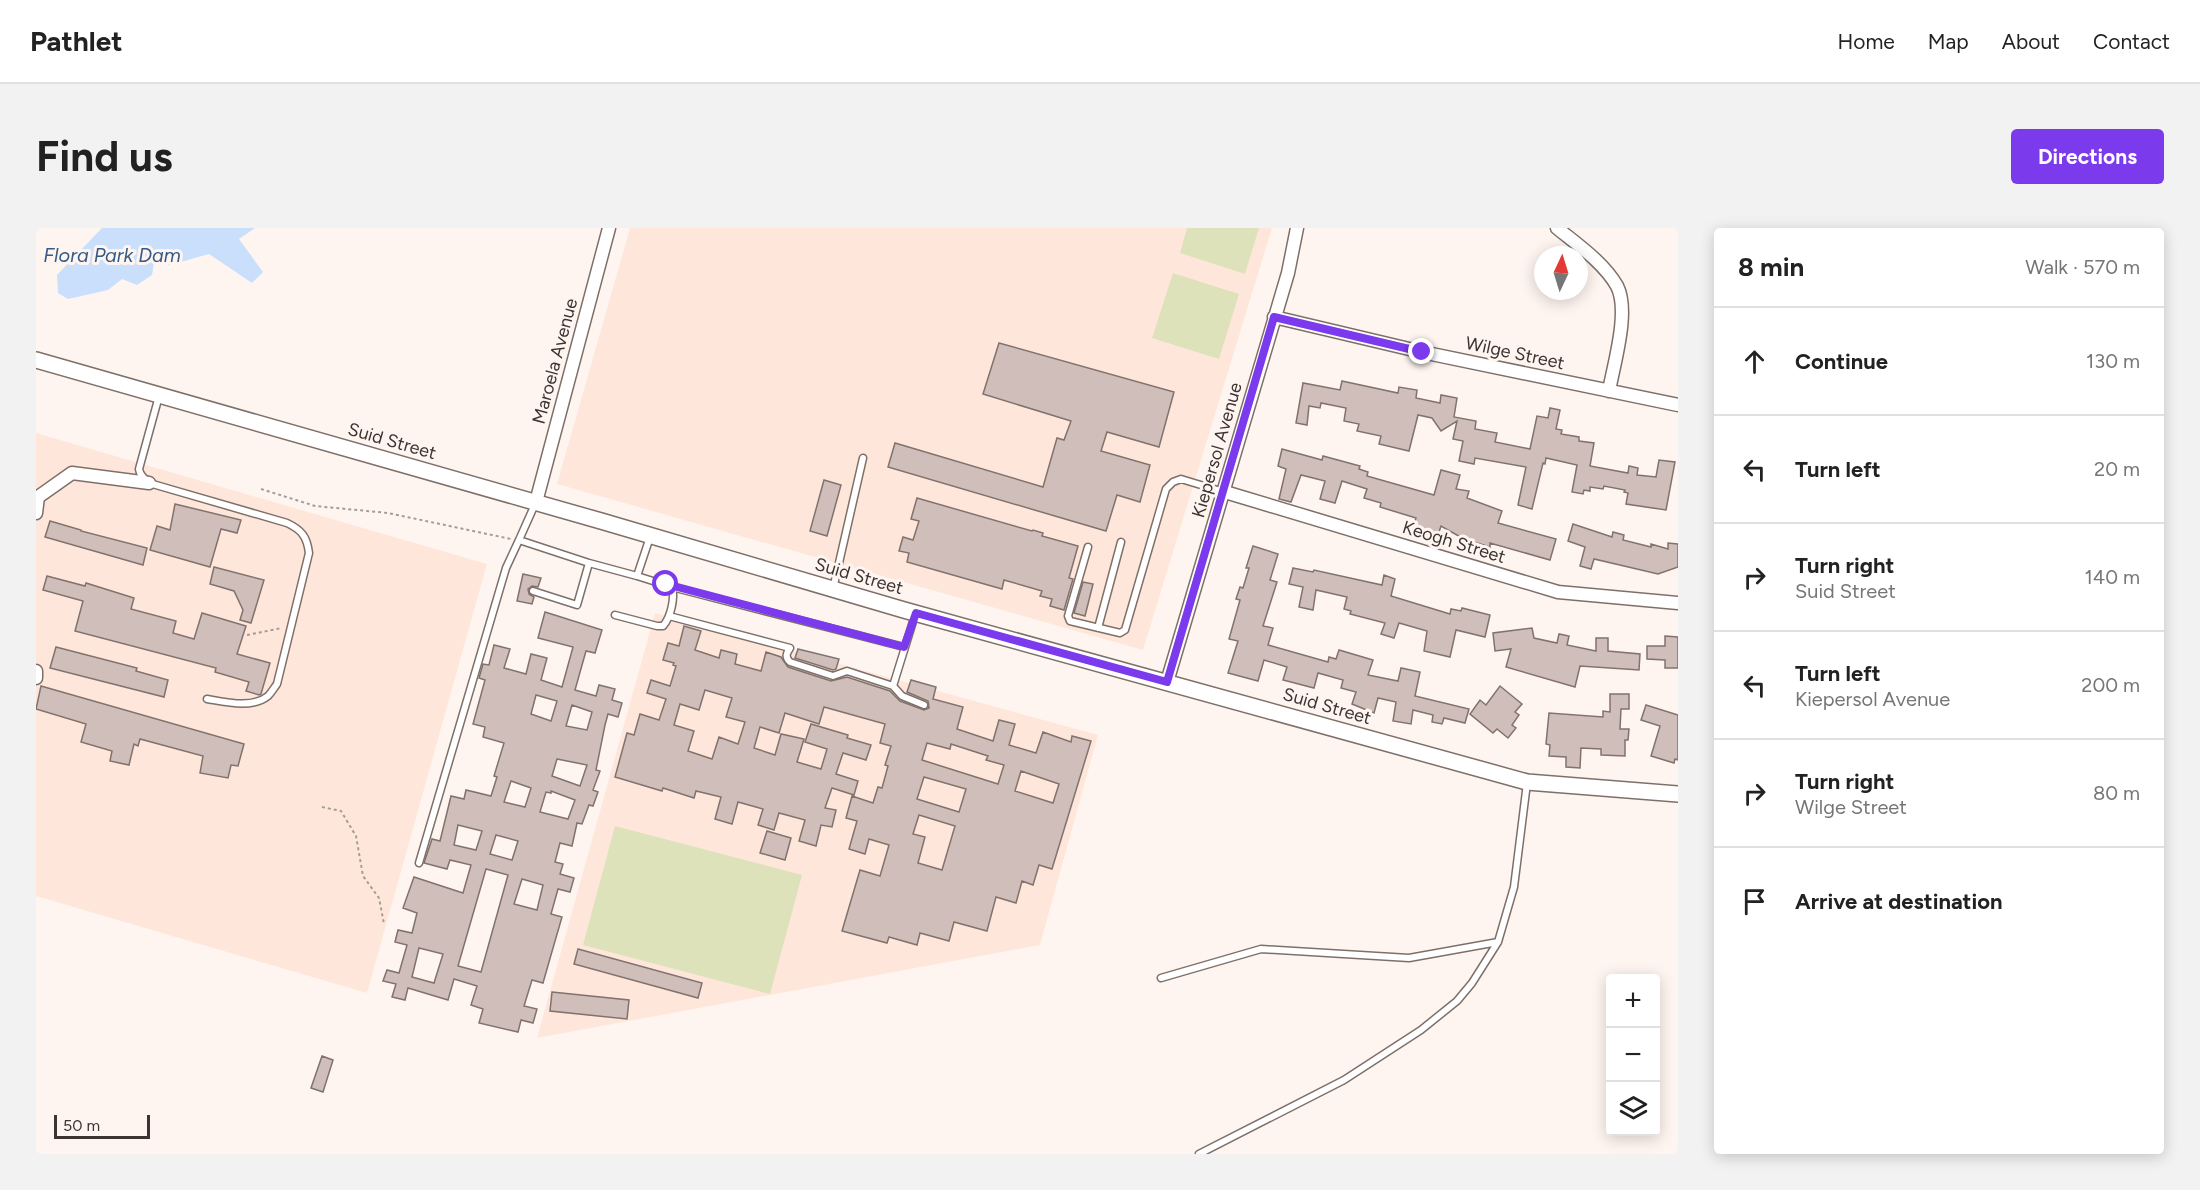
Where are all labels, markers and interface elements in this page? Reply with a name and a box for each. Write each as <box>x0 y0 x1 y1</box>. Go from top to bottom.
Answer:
text: Pathlet <box>30 24 122 58</box>
text: Home <box>1838 29 1895 54</box>
text: Map <box>1928 29 1969 54</box>
text: About <box>2002 29 2060 54</box>
text: Contact <box>2093 29 2170 54</box>
button: Directions <box>2011 129 2164 184</box>
text: Find us <box>36 131 173 182</box>
water label: Flora Park Dam <box>43 243 181 267</box>
north arrow <box>1534 246 1588 300</box>
text: 8 min <box>1738 251 1804 283</box>
text: Walk · 570 m <box>2025 255 2140 279</box>
street label: Maroela Avenue <box>528 296 582 426</box>
street label: Wilge Street <box>1463 332 1567 374</box>
route end <box>1408 338 1434 364</box>
icon: ahead <box>1738 345 1771 378</box>
text: Continue <box>1795 348 1888 375</box>
text: 130 m <box>2086 349 2140 373</box>
street label: Kiepersol Avenue <box>1187 380 1247 520</box>
street label: Suid Street <box>345 418 439 464</box>
icon: left <box>1738 453 1771 486</box>
text: Turn left <box>1795 456 1881 483</box>
text: 20 m <box>2094 457 2140 481</box>
street label: Keogh Street <box>1400 516 1508 568</box>
text: Turn right <box>1795 552 1894 579</box>
street label: Suid Street <box>812 553 906 599</box>
icon: right <box>1738 561 1771 594</box>
text: 140 m <box>2085 565 2140 589</box>
route start <box>652 570 678 596</box>
text: Suid Street <box>1795 579 1896 603</box>
text: Turn left <box>1795 660 1881 687</box>
icon: left <box>1738 669 1771 702</box>
text: 200 m <box>2081 673 2140 697</box>
street label: Suid Street <box>1280 683 1374 729</box>
text: Kiepersol Avenue <box>1795 687 1950 711</box>
text: Turn right <box>1795 768 1894 795</box>
icon: right <box>1738 777 1771 810</box>
text: 80 m <box>2093 781 2140 805</box>
text: Wilge Street <box>1795 795 1907 819</box>
icon: arrive <box>1738 885 1771 918</box>
text: Arrive at destination <box>1795 888 2003 915</box>
map controls <box>1606 974 1660 1136</box>
button: + <box>1606 974 1660 1028</box>
button: − <box>1606 1028 1660 1082</box>
button: layers <box>1606 1082 1660 1136</box>
scale bar <box>54 1112 150 1140</box>
text: 50 m <box>63 1116 100 1135</box>

